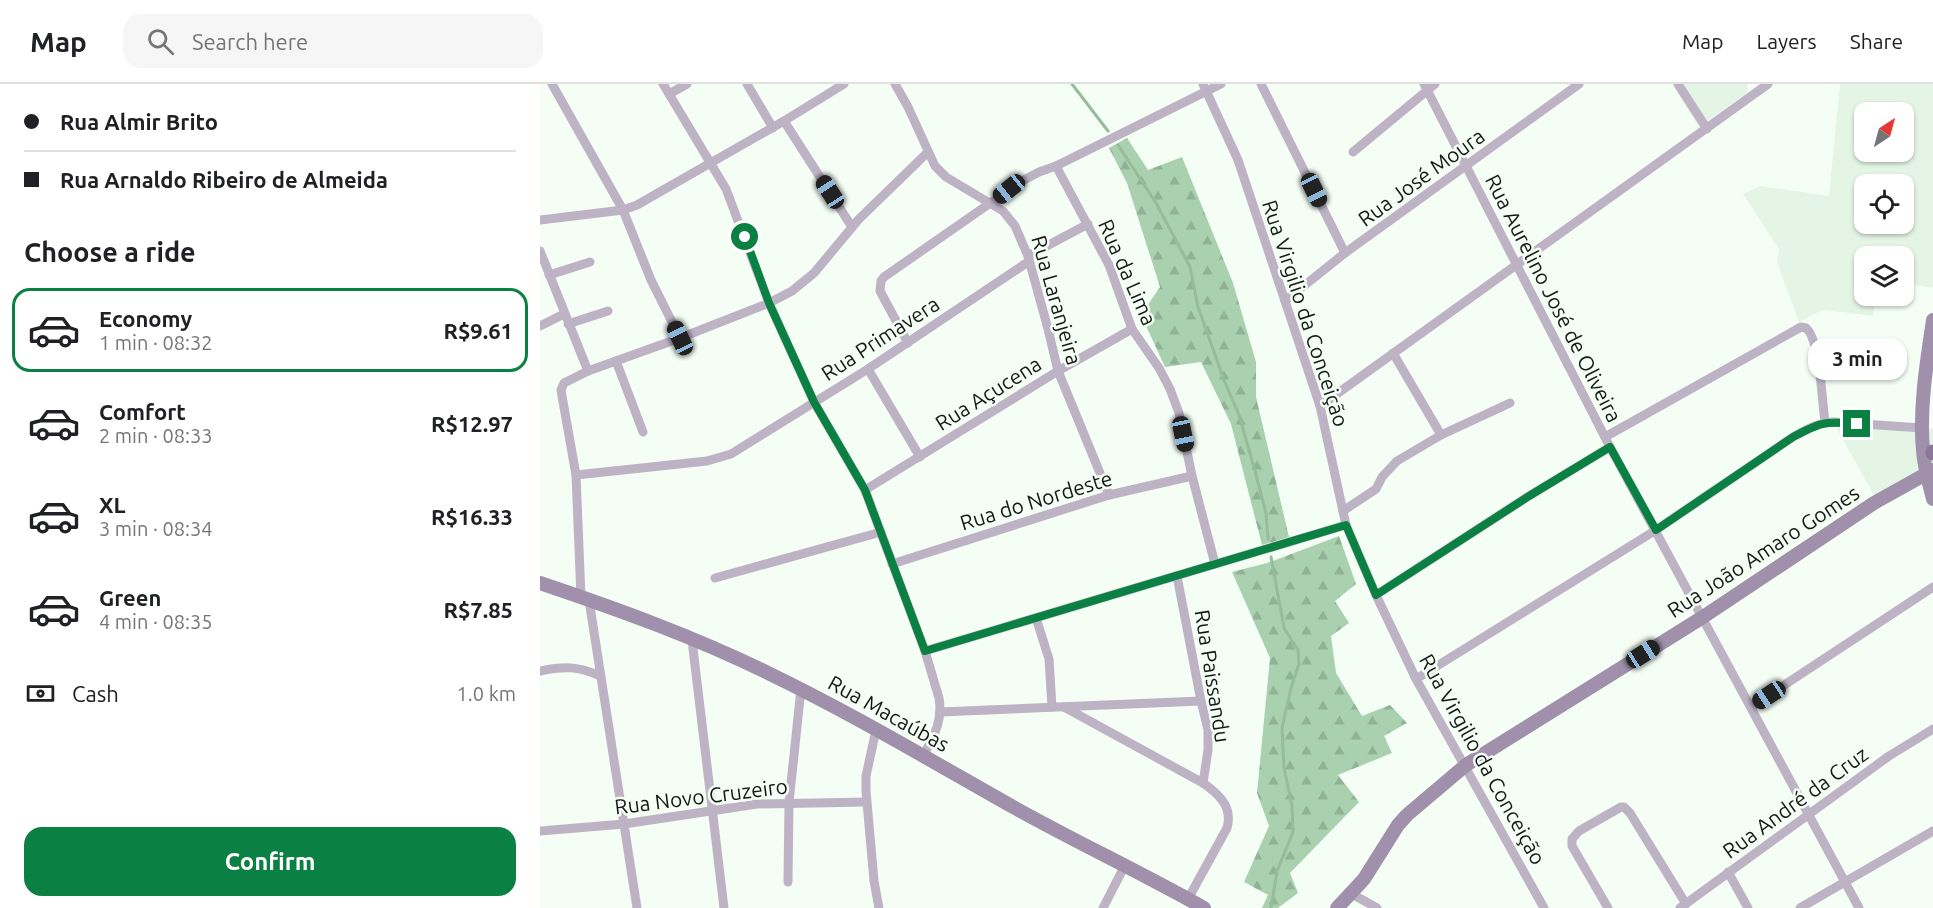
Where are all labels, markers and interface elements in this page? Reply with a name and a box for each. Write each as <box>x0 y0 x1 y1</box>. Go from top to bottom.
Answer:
search box <box>123 14 543 68</box>
icon: search <box>144 25 177 58</box>
text: Map <box>30 26 87 57</box>
text: Search here <box>192 29 308 54</box>
text: Map <box>1682 29 1723 53</box>
text: Layers <box>1756 29 1817 53</box>
text: Share <box>1850 29 1903 53</box>
north arrow <box>1854 102 1914 162</box>
map controls <box>1854 102 1914 306</box>
text: Rua Almir Brito <box>60 109 218 134</box>
street label: Rua José Moura <box>1353 123 1489 231</box>
text: Rua Arnaldo Ribeiro de Almeida <box>60 167 388 192</box>
car <box>1298 170 1330 210</box>
street label: Rua Aurelino José de Oliveira <box>1481 170 1627 426</box>
car <box>989 171 1029 207</box>
car <box>813 172 847 212</box>
button: locate <box>1854 174 1914 234</box>
street label: Rua Virgilio da Conceição <box>1258 197 1354 429</box>
street label: Rua da Lima <box>1094 215 1162 329</box>
route start <box>731 223 758 250</box>
street label: Rua Laranjeira <box>1027 233 1087 367</box>
text: Choose a ride <box>24 237 196 267</box>
button: layers <box>1854 246 1914 306</box>
street label: Rua Primavera <box>817 291 943 385</box>
icon: car <box>27 303 81 357</box>
text: Economy <box>99 306 192 331</box>
text: R$9.61 <box>444 318 513 343</box>
car <box>664 318 696 358</box>
text: 1 min · 08:32 <box>99 331 213 354</box>
callout: 3 min <box>1808 337 1906 379</box>
text: 3 min <box>1832 347 1883 370</box>
street label: Rua Açucena <box>931 351 1045 435</box>
icon: car <box>27 396 81 450</box>
text: Comfort <box>99 399 186 424</box>
route end <box>1843 410 1870 437</box>
text: R$12.97 <box>431 411 513 436</box>
car <box>1170 415 1196 453</box>
text: 2 min · 08:33 <box>99 424 213 447</box>
street label: Rua do Nordeste <box>957 465 1115 535</box>
street label: Rua João Amaro Gomes <box>1663 480 1863 622</box>
icon: car <box>27 489 81 543</box>
text: XL <box>99 492 126 517</box>
text: R$16.33 <box>431 504 513 529</box>
text: 3 min · 08:34 <box>99 517 213 540</box>
icon: car <box>27 582 81 636</box>
text: Green <box>99 585 161 610</box>
text: R$7.85 <box>444 597 513 622</box>
street label: Rua Paissandu <box>1191 608 1235 744</box>
text: 4 min · 08:35 <box>99 610 213 633</box>
car <box>1623 637 1663 671</box>
street label: Rua Virgilio da Conceição <box>1415 650 1551 868</box>
street label: Rua Macaúbas <box>824 670 954 756</box>
icon: cash <box>24 677 57 710</box>
car <box>1749 678 1789 712</box>
text: Cash <box>72 681 119 706</box>
text: 1.0 km <box>457 682 516 705</box>
street label: Rua André da Cruz <box>1718 741 1872 863</box>
street label: Rua Novo Cruzeiro <box>613 773 789 819</box>
button: Confirm <box>24 827 516 896</box>

